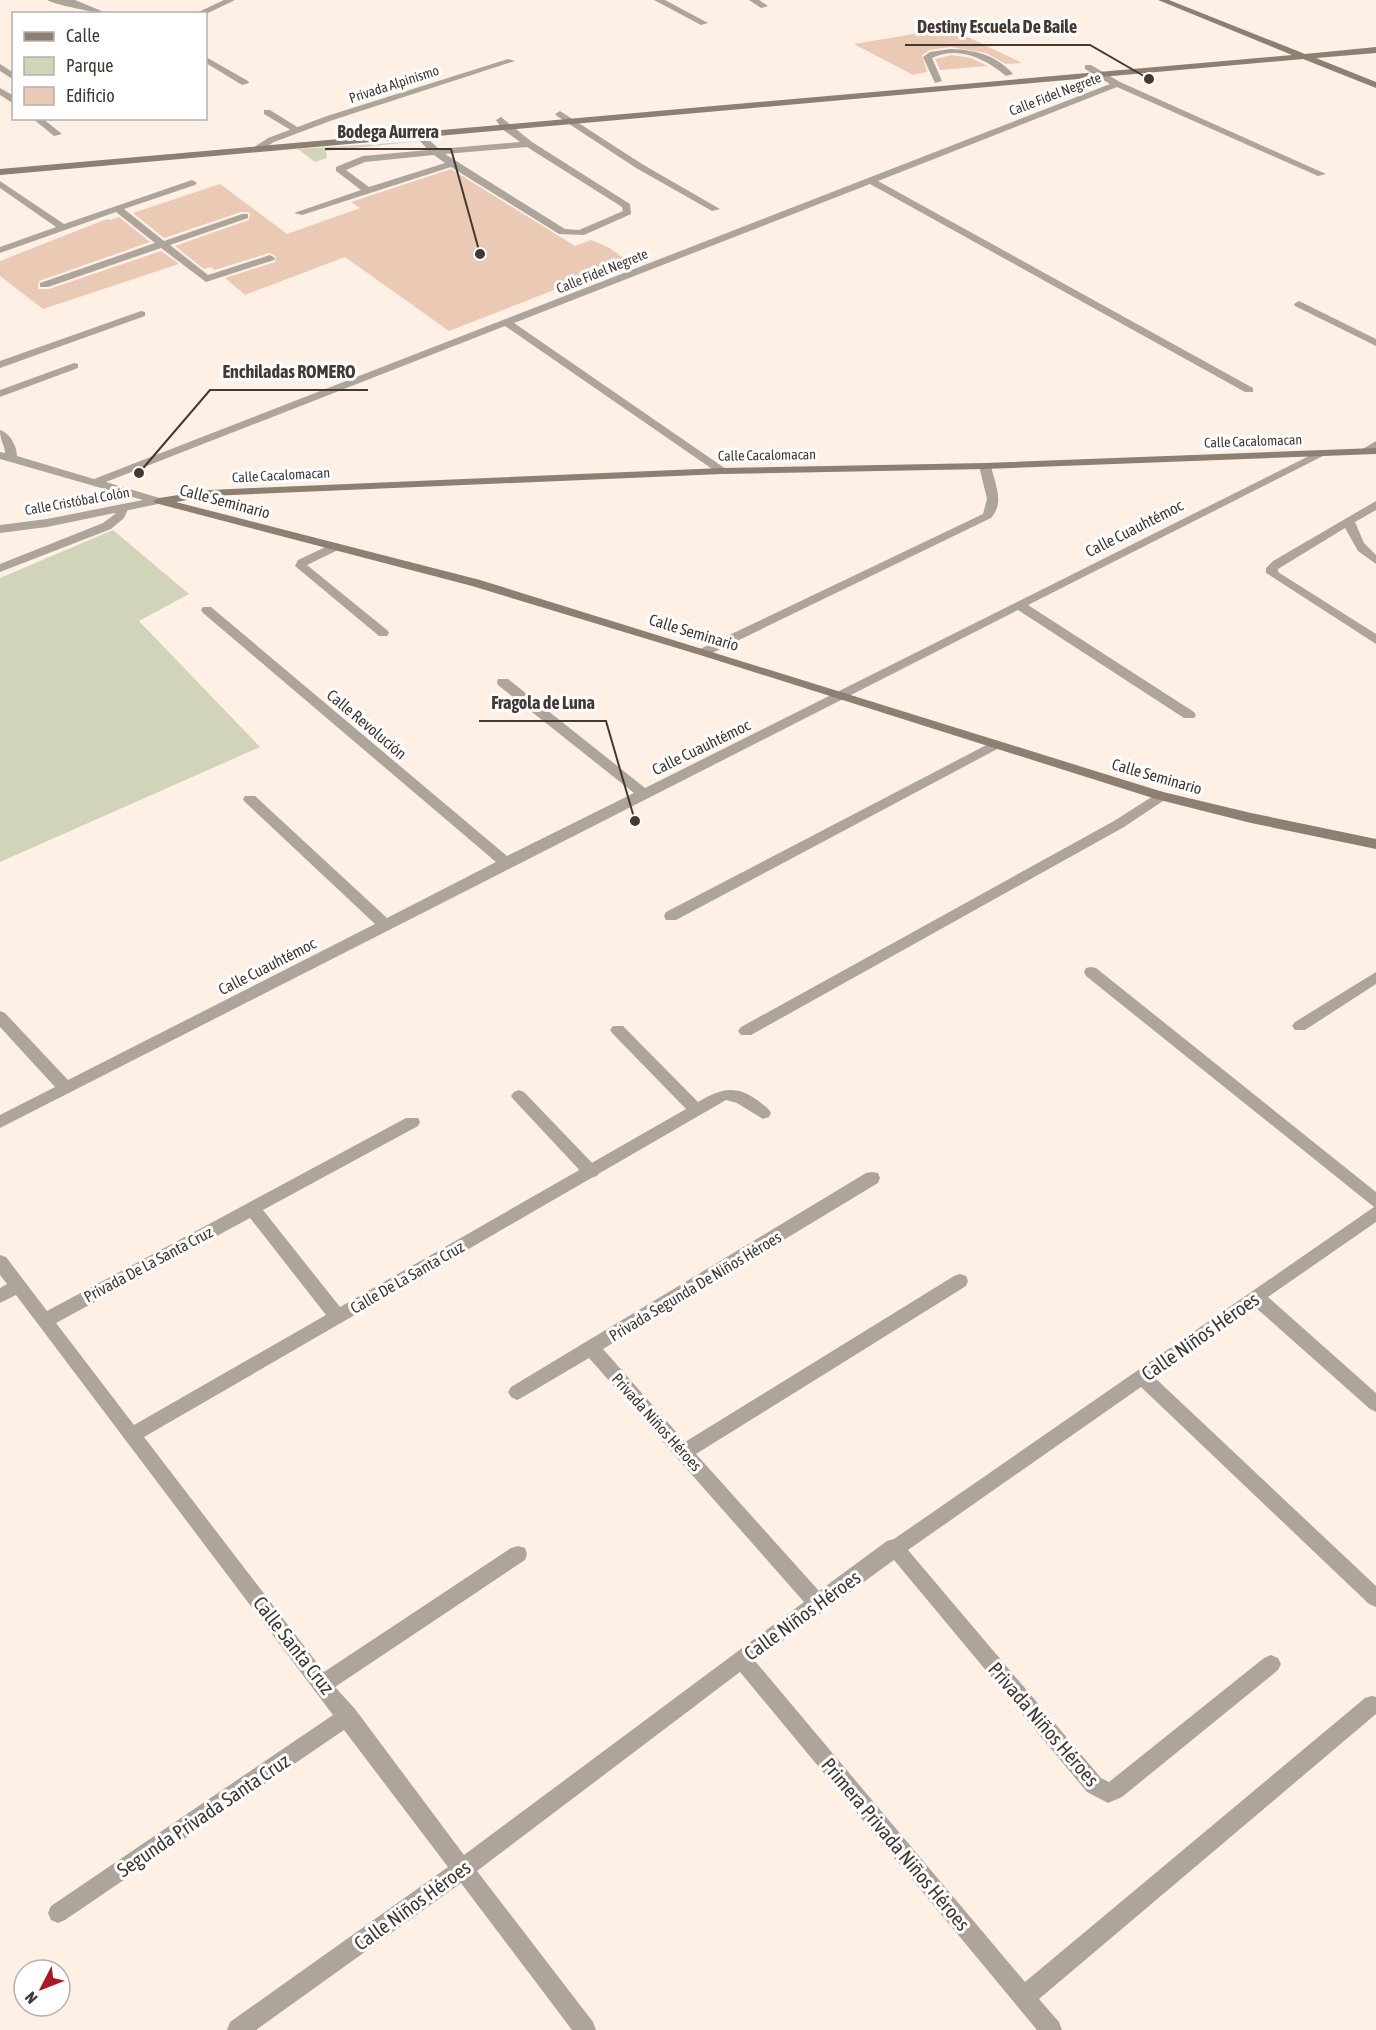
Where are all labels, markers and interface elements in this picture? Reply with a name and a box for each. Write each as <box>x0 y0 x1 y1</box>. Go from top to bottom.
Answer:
callout: Destiny Escuela De Baile <box>905 9 1090 45</box>
legend <box>12 12 207 120</box>
text: Destiny Escuela De Baile <box>917 16 1077 37</box>
text: Calle <box>66 25 100 46</box>
text: Parque <box>66 55 114 76</box>
street label: Privada Alpinismo <box>347 62 441 106</box>
street label: Calle Fidel Negrete <box>1007 69 1103 119</box>
text: Edificio <box>66 85 115 106</box>
callout: Bodega Aurrera <box>325 113 451 149</box>
text: Bodega Aurrera <box>337 121 439 142</box>
street label: Calle Fidel Negrete <box>554 245 650 297</box>
callout: Enchiladas ROMERO <box>210 354 368 390</box>
text: Enchiladas ROMERO <box>222 361 356 382</box>
street label: Calle Cacalomacan <box>1204 431 1302 451</box>
street label: Calle Cacalomacan <box>718 446 816 464</box>
street label: Calle Cacalomacan <box>232 464 330 486</box>
street label: Calle Seminario <box>178 480 272 522</box>
street label: Calle Cristóbal Colón <box>23 484 131 518</box>
street label: Calle Cuauhtémoc <box>1082 496 1186 560</box>
street label: Calle Seminario <box>647 610 741 654</box>
callout: Fragola de Luna <box>479 685 606 721</box>
street label: Calle Revolución <box>324 686 410 762</box>
text: Fragola de Luna <box>491 692 595 713</box>
street label: Calle Cuauhtémoc <box>649 715 753 779</box>
street label: Calle Seminario <box>1110 755 1204 797</box>
street label: Calle Cuauhtémoc <box>215 934 319 998</box>
street label: Privada De La Santa Cruz <box>81 1222 216 1306</box>
street label: Privada Segunda De Niños Héroes <box>606 1227 785 1345</box>
street label: Calle De La Santa Cruz <box>347 1237 467 1317</box>
street label: Calle Niños Héroes <box>1137 1287 1263 1385</box>
street label: Privada Niños Héroes <box>608 1369 706 1475</box>
street label: Calle Niños Héroes <box>739 1565 865 1665</box>
street label: Calle Santa Cruz <box>249 1592 339 1698</box>
street label: Privada Niños Héroes <box>984 1657 1104 1791</box>
street label: Segunda Privada Santa Cruz <box>112 1749 294 1881</box>
street label: Primera Privada Niños Héroes <box>817 1753 975 1935</box>
street label: Calle Niños Héroes <box>349 1855 475 1955</box>
north arrow <box>12 1958 72 2018</box>
text: N <box>21 1989 41 2008</box>

